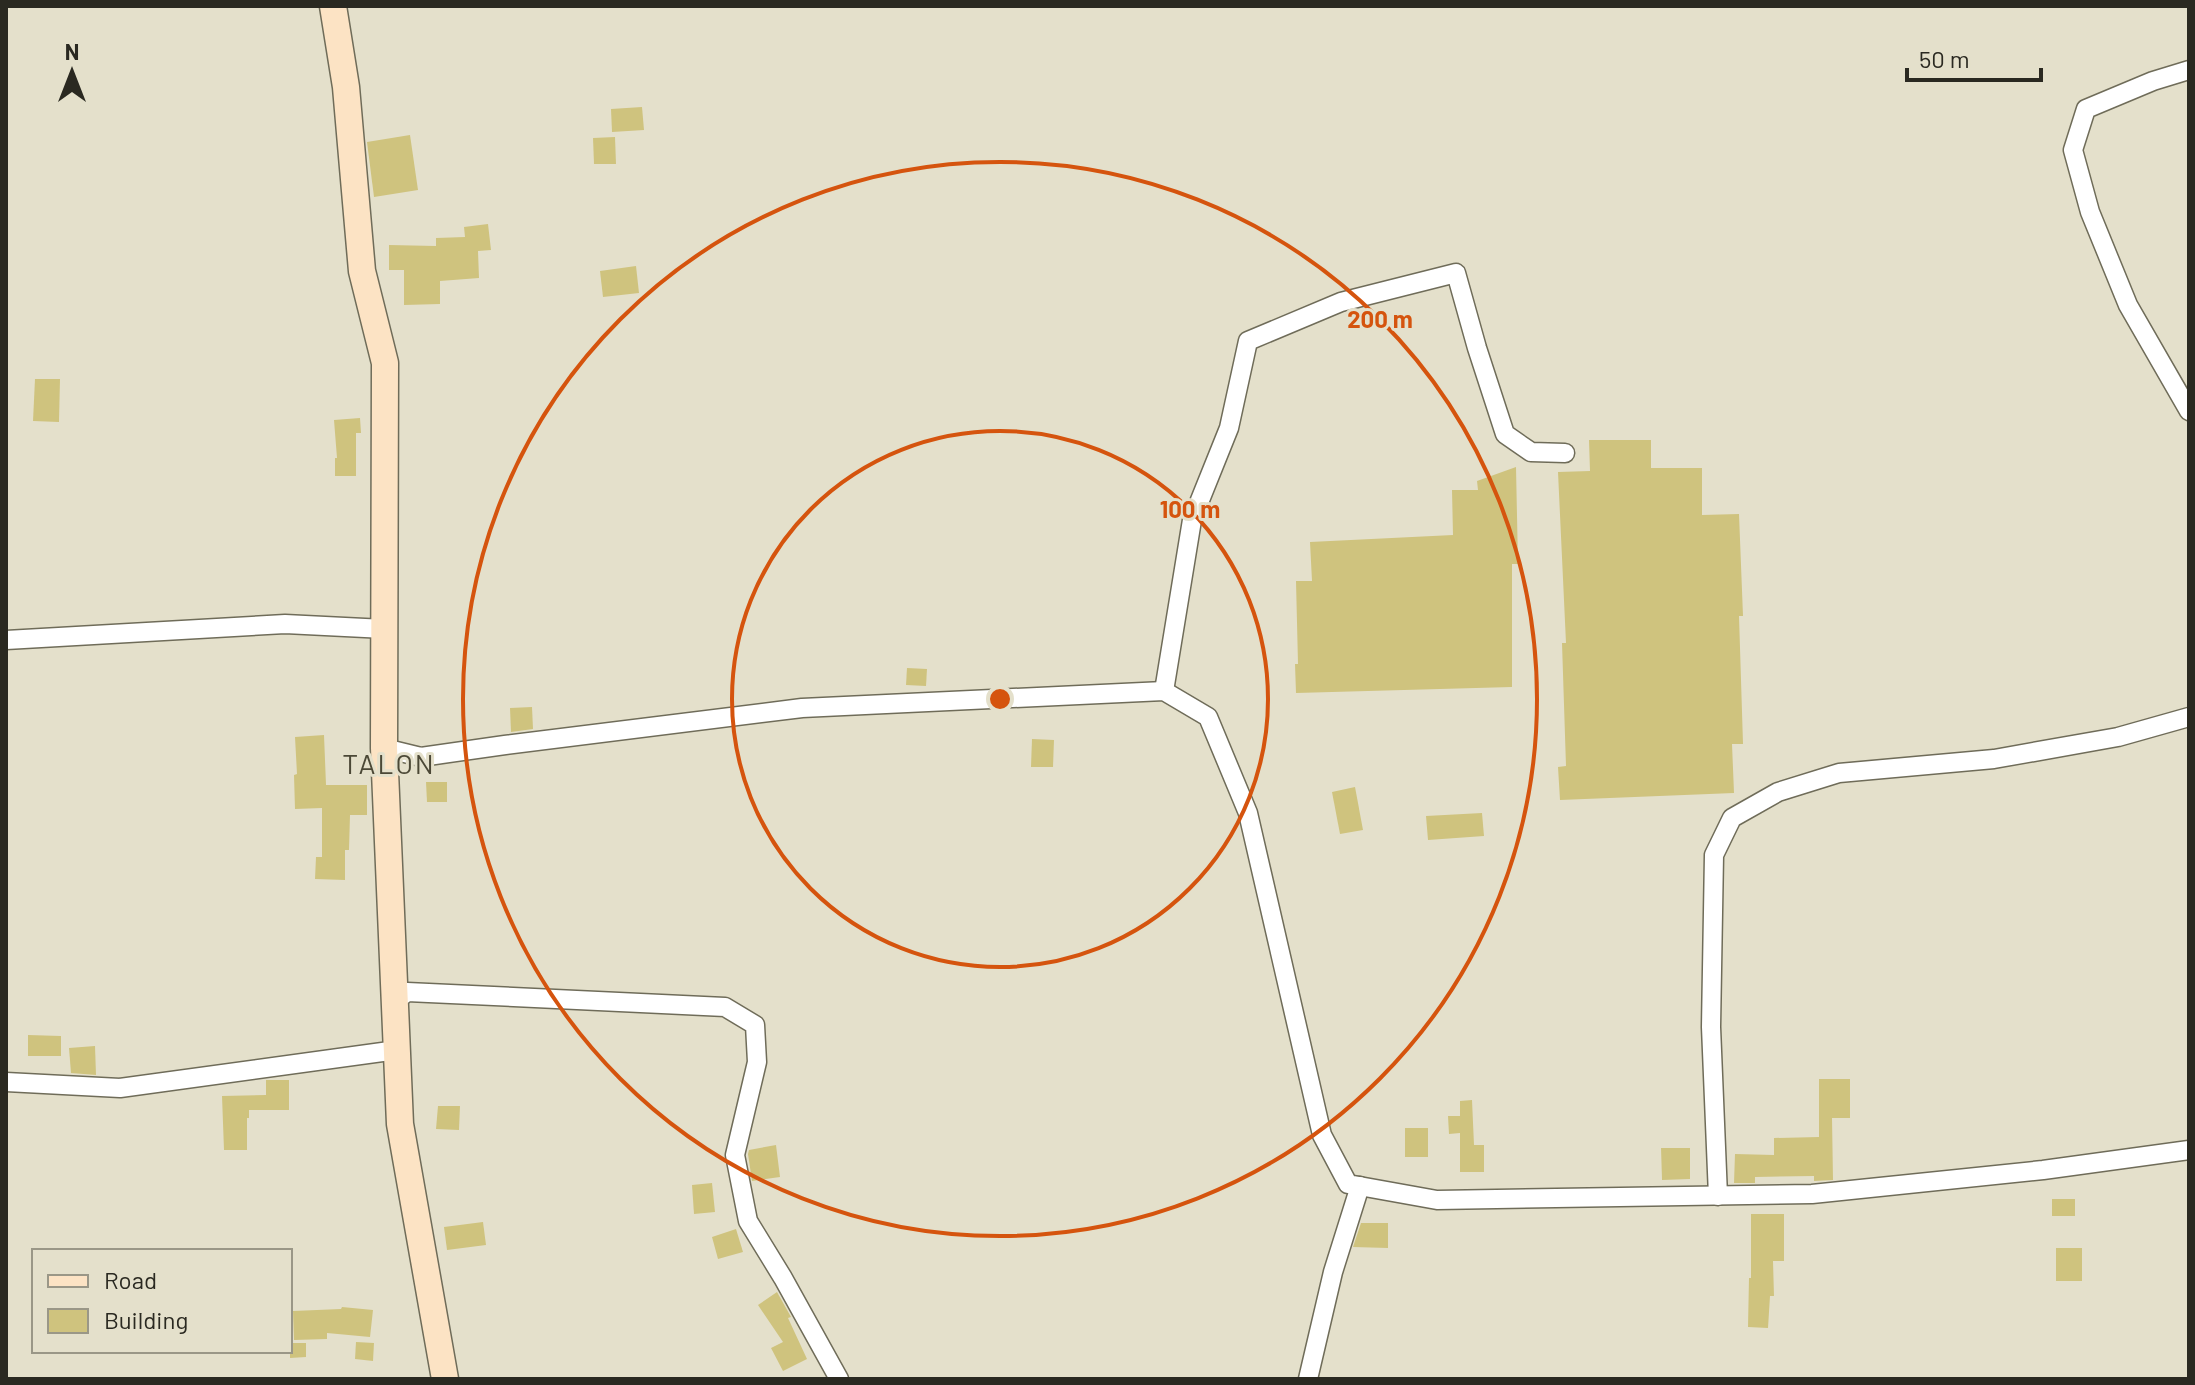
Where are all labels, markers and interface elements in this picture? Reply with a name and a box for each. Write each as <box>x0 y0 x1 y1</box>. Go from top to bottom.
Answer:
north arrow <box>32 32 112 112</box>
scale bar <box>1907 32 2041 82</box>
text: N <box>65 38 79 64</box>
text: 50 m <box>1919 44 1970 73</box>
text: 200 m <box>1347 304 1413 333</box>
text: 100 m <box>1160 494 1220 523</box>
centre of rings <box>986 685 1014 713</box>
district label: TALON <box>342 746 436 780</box>
legend <box>32 1249 292 1353</box>
text: Road <box>104 1265 157 1294</box>
text: Building <box>104 1305 188 1334</box>

